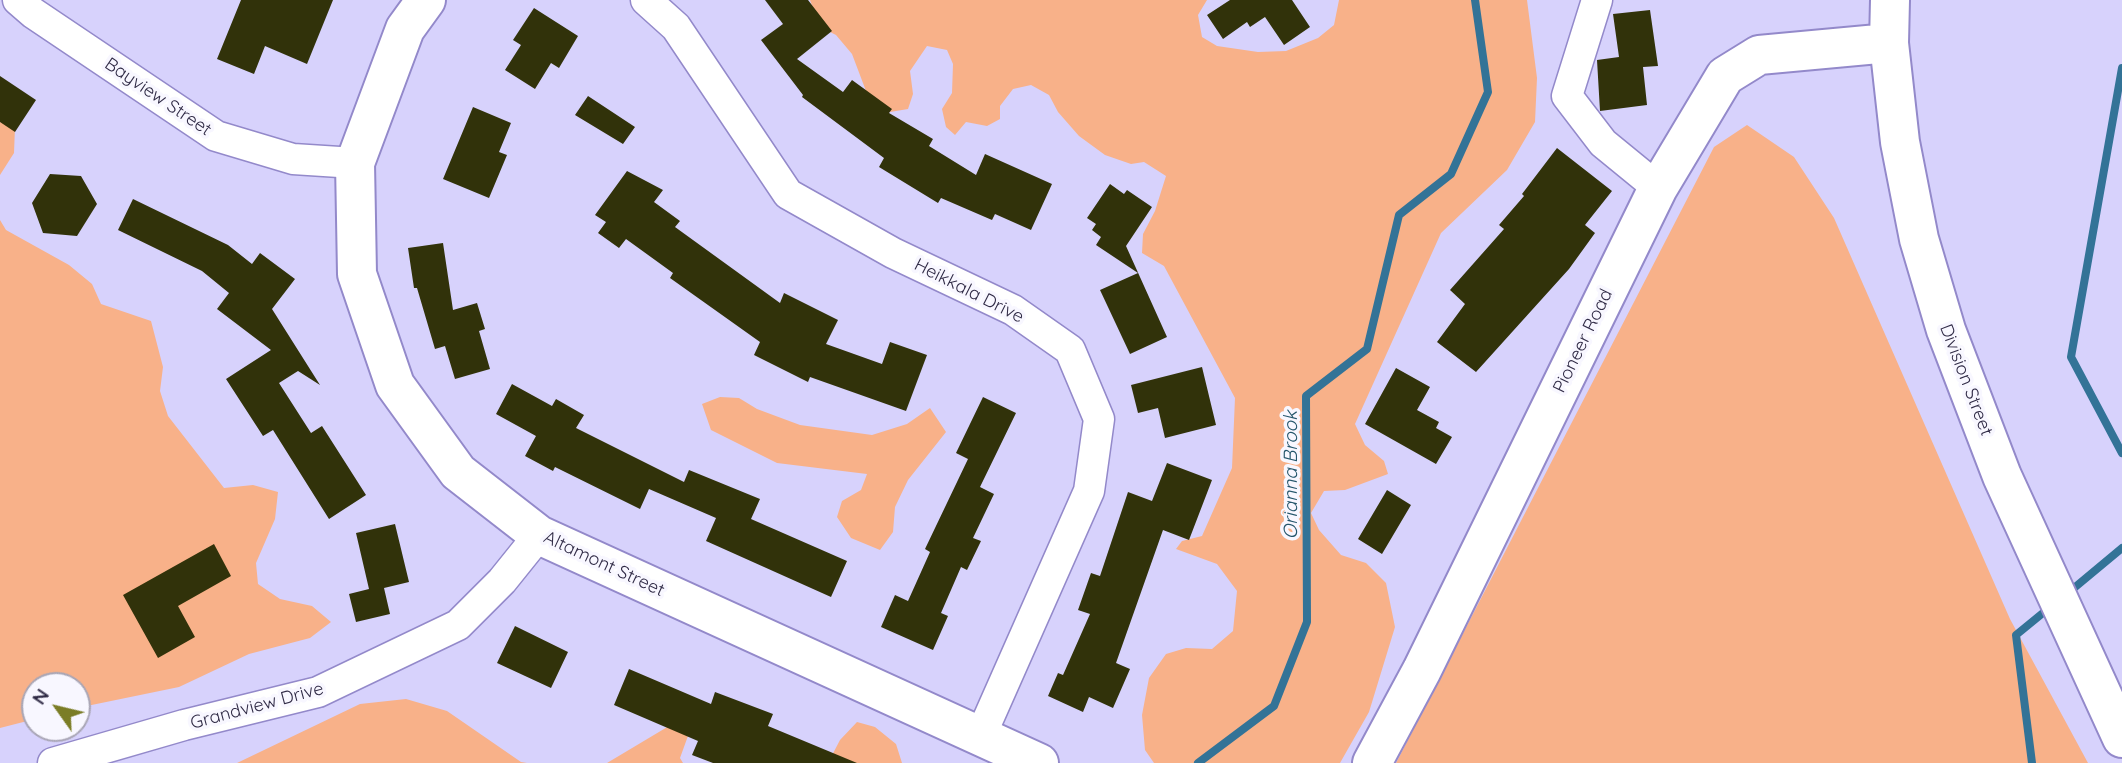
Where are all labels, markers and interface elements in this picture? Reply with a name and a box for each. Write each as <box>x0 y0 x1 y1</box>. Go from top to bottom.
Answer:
street label: Bayview Street <box>101 53 215 141</box>
street label: Heikkala Drive <box>911 254 1027 328</box>
street label: Pioneer Road <box>1549 286 1617 396</box>
street label: Division Street <box>1935 321 1997 439</box>
water label: Orianna Brook <box>1280 411 1302 539</box>
street label: Altamont Street <box>540 527 668 601</box>
north arrow <box>21 672 91 742</box>
street label: Grandview Drive <box>188 678 326 734</box>
text: N <box>26 684 54 709</box>

